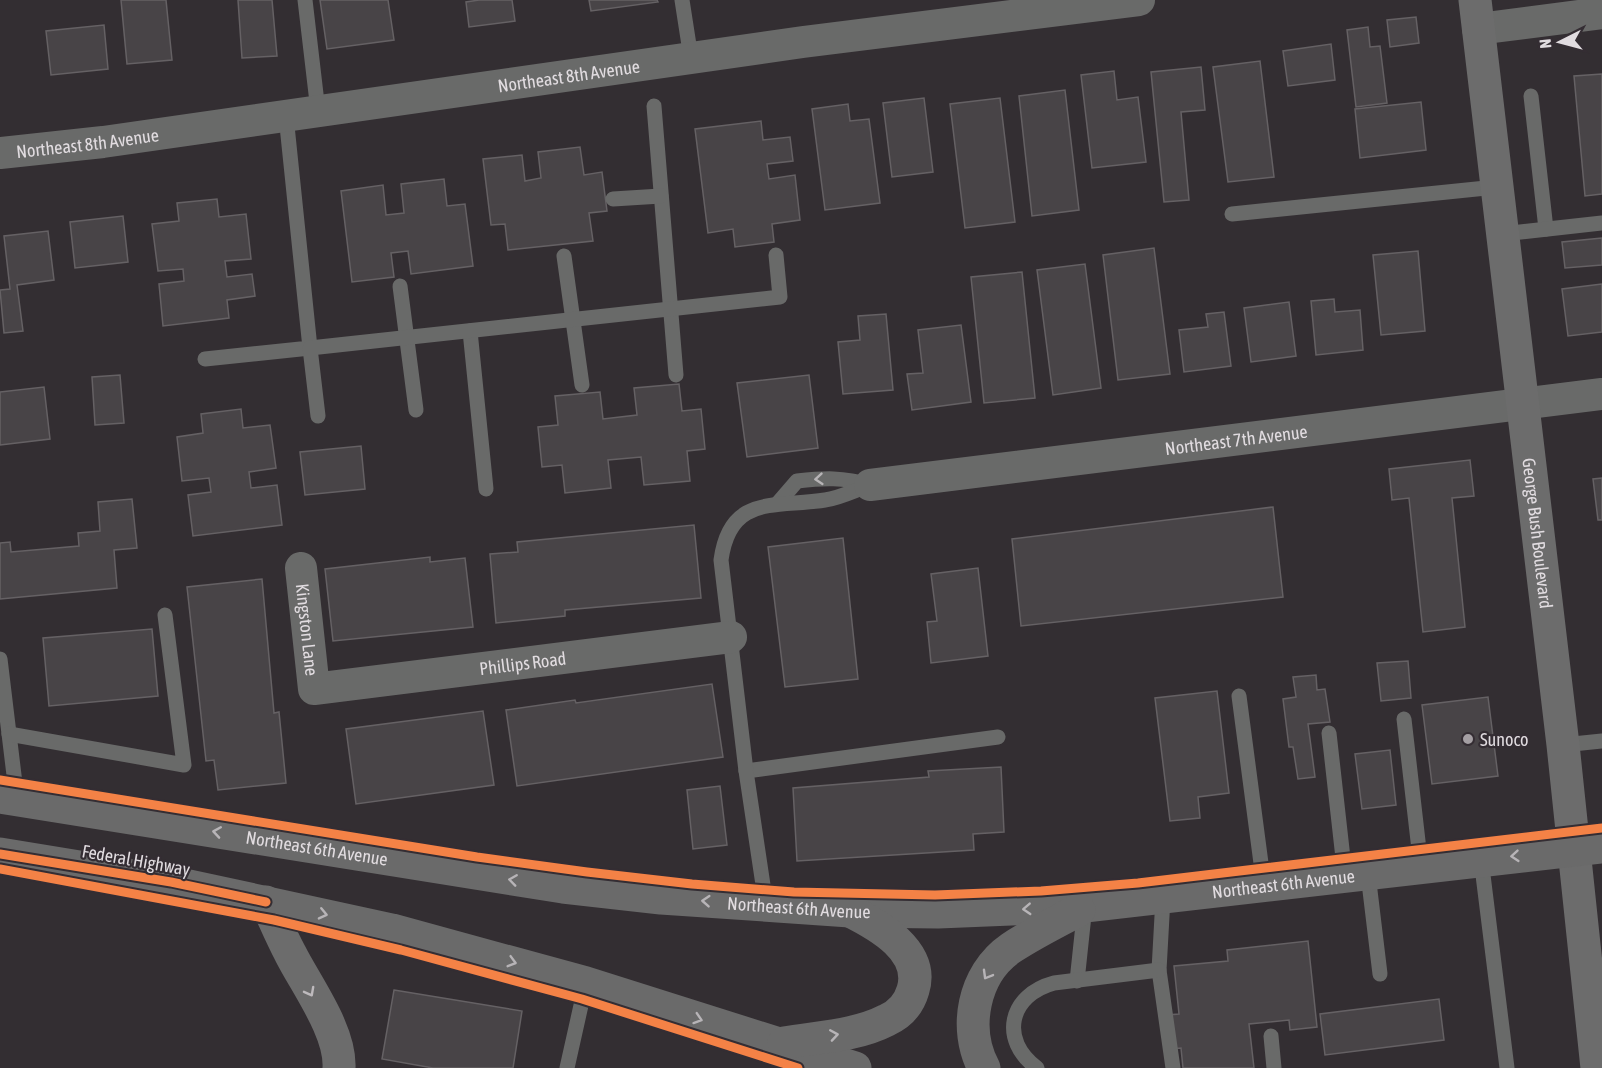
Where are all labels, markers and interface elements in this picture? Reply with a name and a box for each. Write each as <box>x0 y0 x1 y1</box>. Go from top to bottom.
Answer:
north arrow <box>1530 12 1590 72</box>
text: N <box>1536 38 1555 49</box>
street label: Northeast 8th Avenue <box>496 55 641 96</box>
street label: Northeast 8th Avenue <box>15 124 160 162</box>
street label: Northeast 7th Avenue <box>1164 420 1309 459</box>
street label: George Bush Boulevard <box>1519 457 1557 610</box>
one-way arrow <box>814 472 823 485</box>
street label: Kingston Lane <box>292 582 323 677</box>
street label: Phillips Road <box>478 647 567 679</box>
place label: Sunoco <box>1480 729 1529 750</box>
marker: Sunoco <box>1461 732 1475 746</box>
one-way arrow <box>212 826 222 839</box>
street label: Northeast 6th Avenue <box>244 826 389 869</box>
street label: Federal Highway <box>80 840 192 880</box>
one-way arrow <box>1510 849 1520 862</box>
street label: Northeast 6th Avenue <box>1211 865 1356 902</box>
one-way arrow <box>508 874 517 886</box>
street label: Northeast 6th Avenue <box>727 892 871 922</box>
one-way arrow <box>702 895 711 908</box>
one-way arrow <box>1023 903 1032 916</box>
one-way arrow <box>317 907 327 920</box>
one-way arrow <box>506 955 517 967</box>
one-way arrow <box>983 969 995 979</box>
one-way arrow <box>303 985 314 996</box>
one-way arrow <box>692 1012 703 1024</box>
one-way arrow <box>830 1029 839 1041</box>

